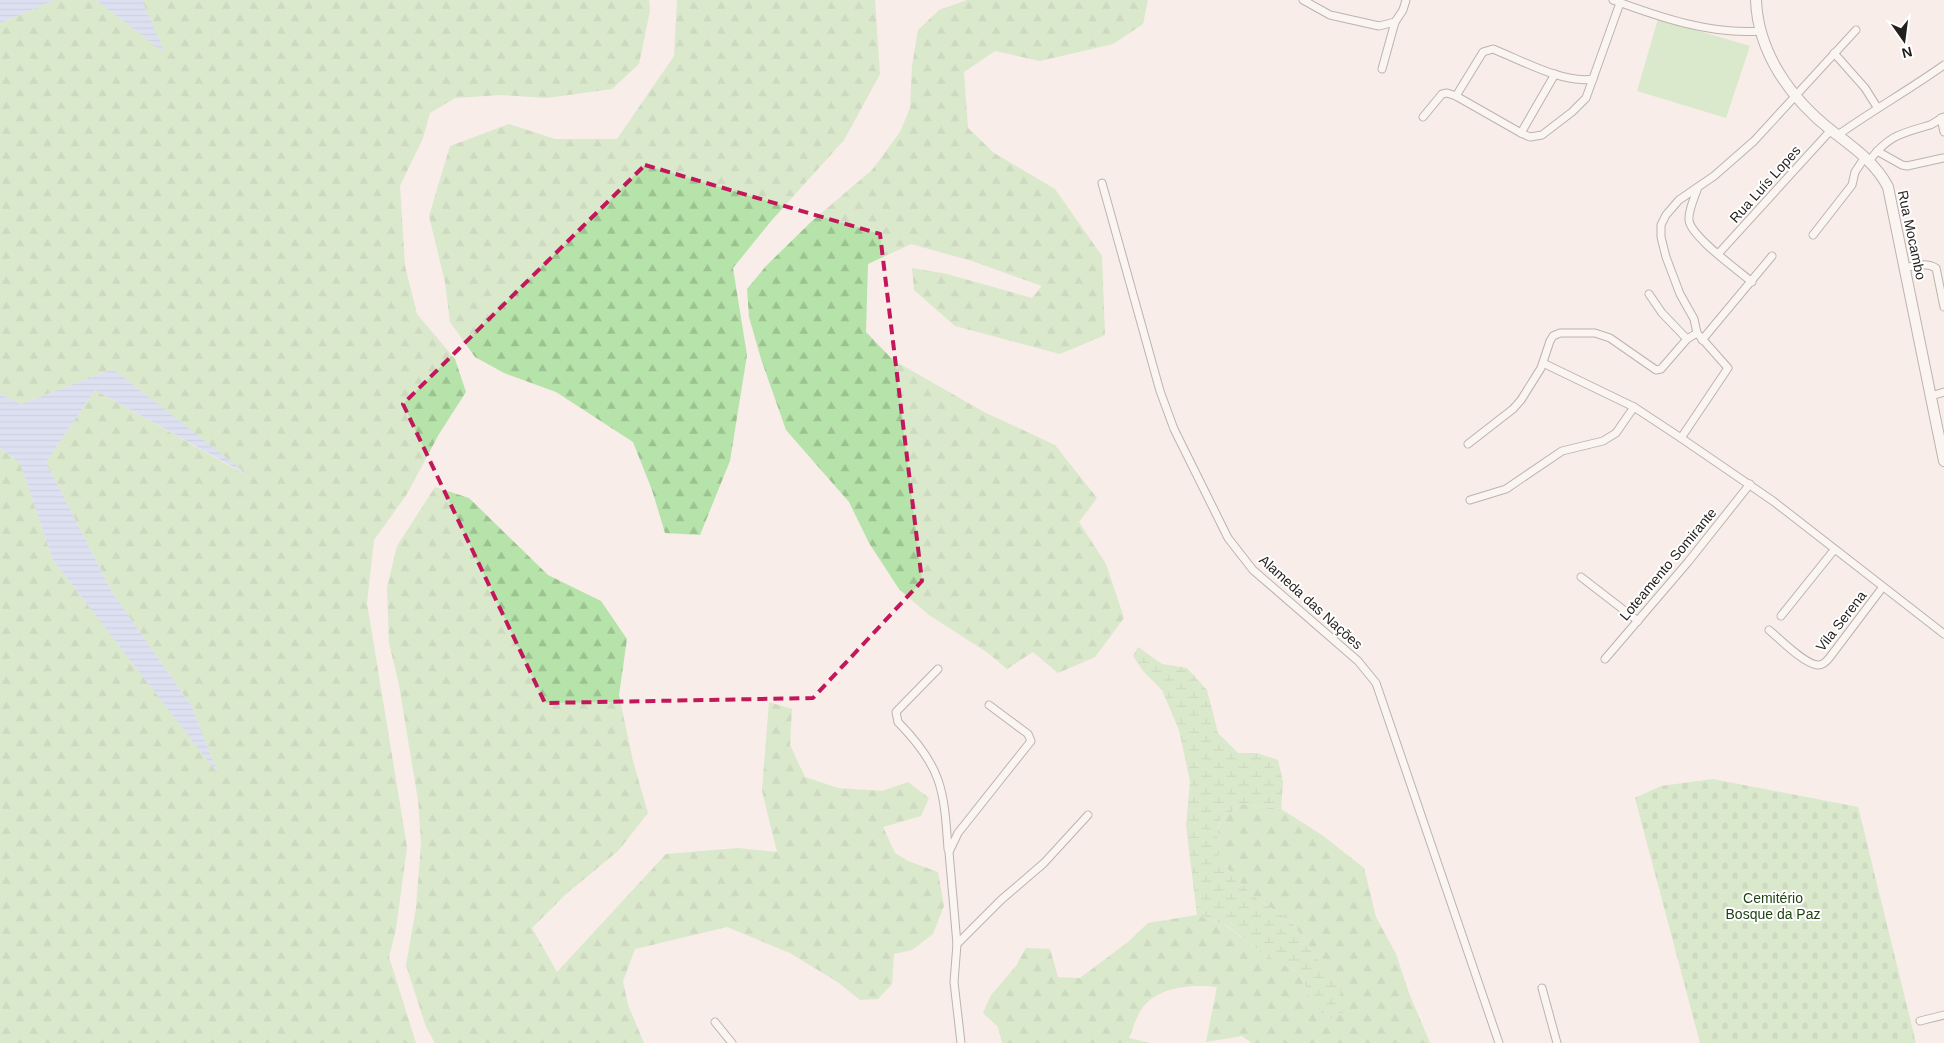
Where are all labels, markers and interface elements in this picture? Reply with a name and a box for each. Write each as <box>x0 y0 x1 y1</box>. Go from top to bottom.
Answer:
north arrow <box>1879 15 1929 65</box>
text: N <box>1900 44 1914 62</box>
street label: Rua Luís Lopes <box>1726 142 1804 226</box>
street label: Rua Mocambo <box>1895 189 1929 281</box>
street label: Loteamento Somirante <box>1616 504 1720 623</box>
street label: Alameda das Nações <box>1256 552 1366 652</box>
street label: Vila Serena <box>1812 587 1870 654</box>
park label: Cemitério Bosque da Paz <box>1726 890 1820 922</box>

